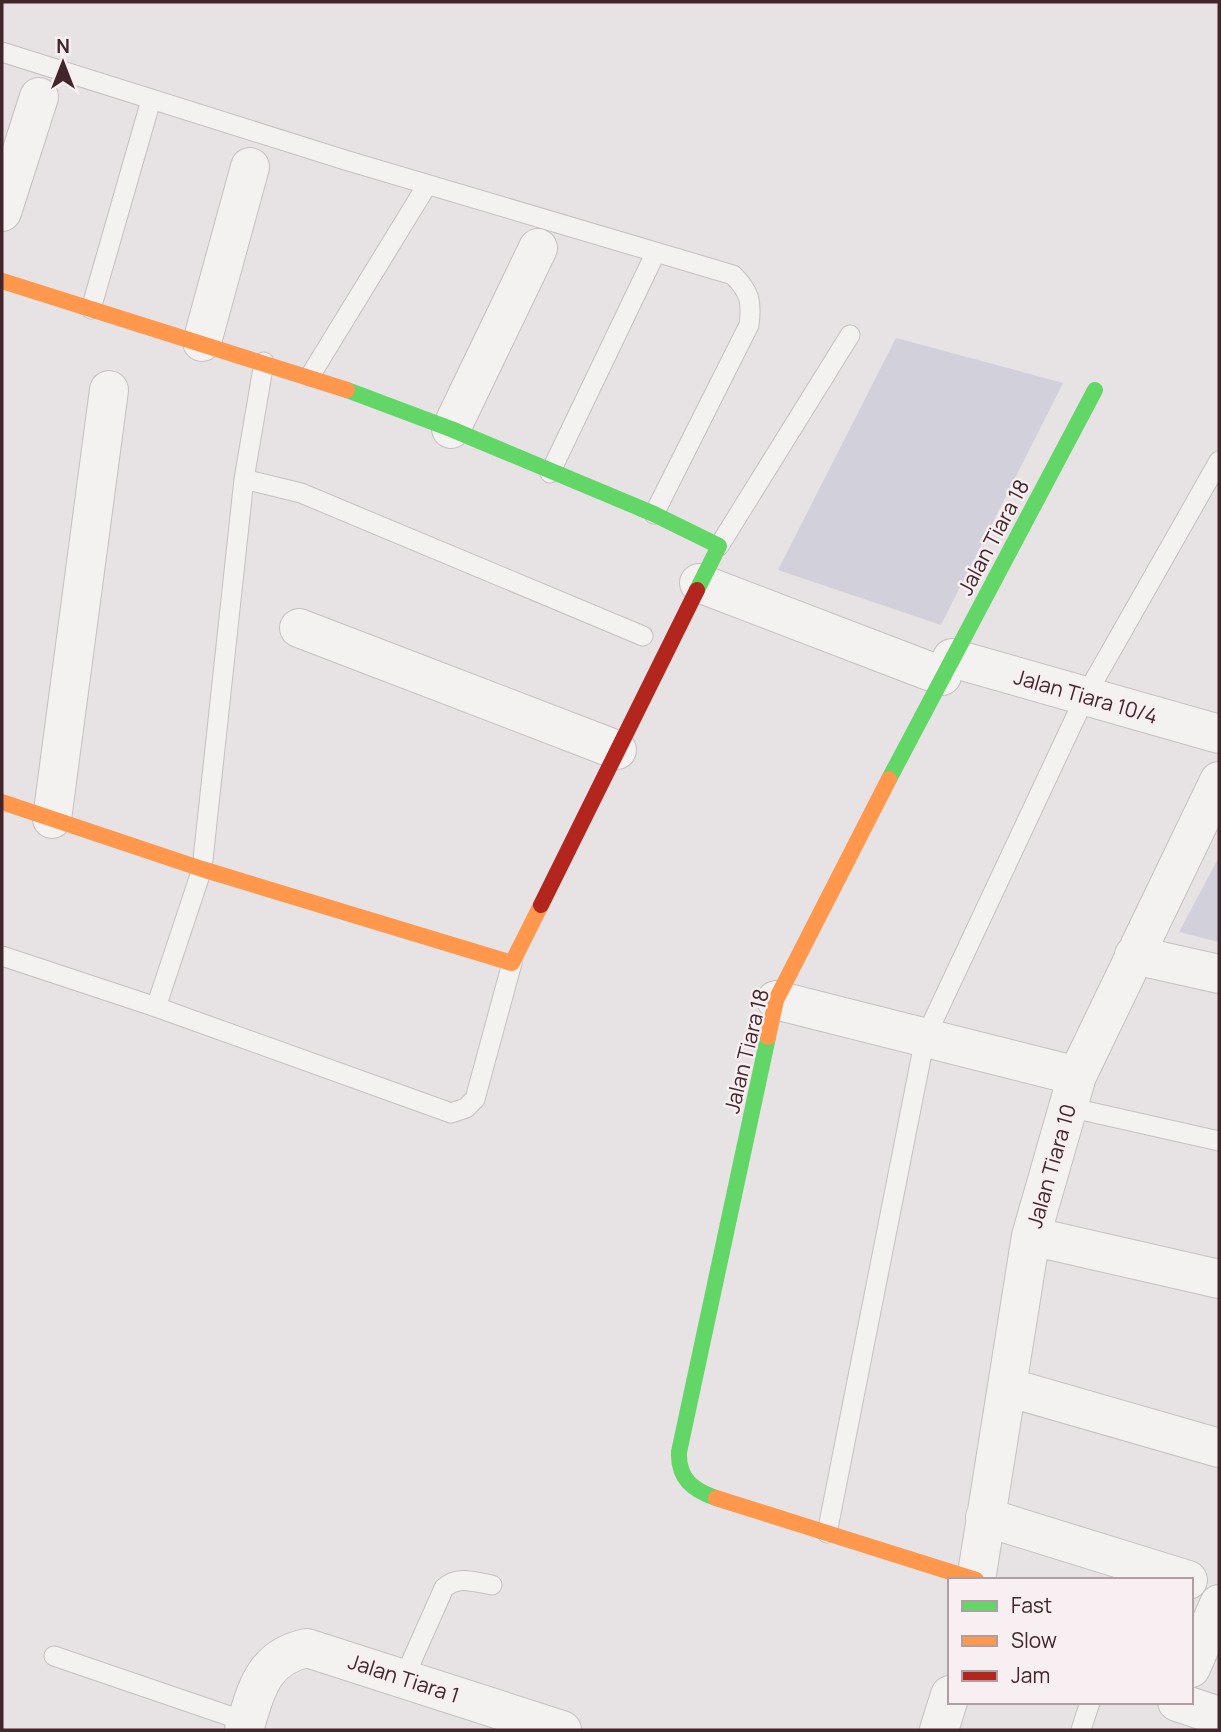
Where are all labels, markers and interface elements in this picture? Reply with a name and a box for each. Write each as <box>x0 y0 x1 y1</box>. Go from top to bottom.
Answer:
north arrow <box>28 28 98 98</box>
text: N <box>56 33 70 59</box>
street label: Jalan Tiara 18 <box>951 474 1035 600</box>
street label: Jalan Tiara 10/4 <box>1011 662 1161 730</box>
street label: Jalan Tiara 18 <box>717 986 775 1116</box>
street label: Jalan Tiara 10 <box>1020 1101 1082 1231</box>
legend <box>948 1578 1193 1704</box>
text: Fast <box>1011 1591 1052 1619</box>
text: Slow <box>1011 1626 1057 1654</box>
street label: Jalan Tiara 1 <box>345 1647 463 1709</box>
text: Jam <box>1011 1661 1050 1689</box>

